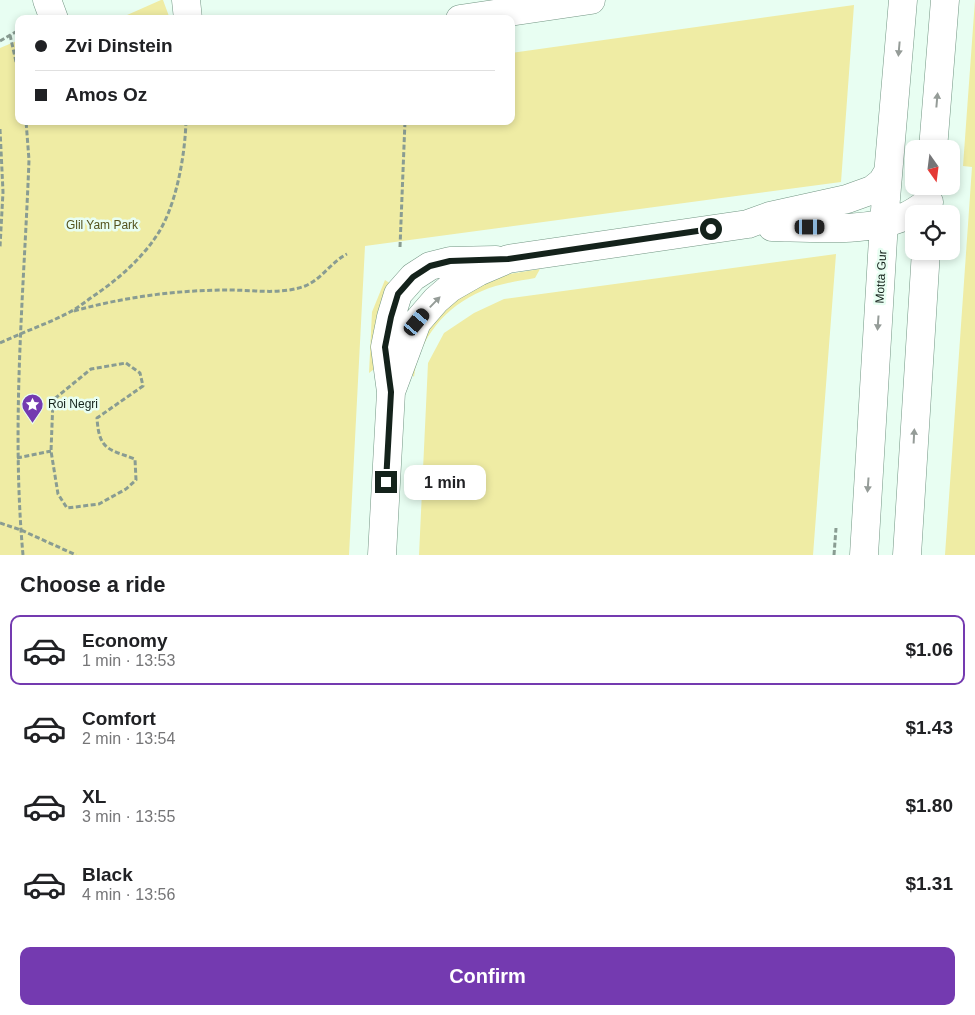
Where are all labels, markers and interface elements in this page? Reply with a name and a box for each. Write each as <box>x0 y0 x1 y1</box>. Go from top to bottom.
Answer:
text: Zvi Dinstein <box>65 35 173 56</box>
one-way arrow <box>895 41 903 57</box>
text: Amos Oz <box>65 84 147 105</box>
one-way arrow <box>933 92 941 108</box>
north arrow <box>905 140 960 195</box>
map controls <box>905 140 960 260</box>
button: locate <box>905 205 960 260</box>
park label: Glil Yam Park <box>66 218 139 232</box>
route start <box>700 218 722 240</box>
car <box>795 220 825 235</box>
street label: Motta Gur <box>873 250 889 304</box>
one-way arrow <box>429 297 441 309</box>
car <box>401 306 432 338</box>
one-way arrow <box>874 315 882 331</box>
place icon: Roi Negri <box>20 392 44 423</box>
place label: Roi Negri <box>48 397 98 411</box>
one-way arrow <box>911 428 919 444</box>
callout: 1 min <box>404 464 486 500</box>
route end <box>375 471 397 493</box>
text: 1 min <box>424 474 466 491</box>
one-way arrow <box>864 478 872 494</box>
text: Choose a ride <box>20 572 165 597</box>
icon: car <box>22 628 67 673</box>
text: Economy <box>82 630 168 651</box>
text: $1.06 <box>905 639 953 660</box>
text: 1 min · 13:53 <box>82 652 175 669</box>
icon: car <box>22 706 67 751</box>
text: Comfort <box>82 708 156 729</box>
text: $1.43 <box>905 717 953 738</box>
text: 2 min · 13:54 <box>82 730 175 747</box>
icon: car <box>22 784 67 829</box>
text: XL <box>82 786 106 807</box>
text: $1.80 <box>905 795 953 816</box>
text: 3 min · 13:55 <box>82 808 175 825</box>
icon: car <box>22 862 67 907</box>
text: Black <box>82 864 133 885</box>
text: $1.31 <box>905 873 953 894</box>
text: 4 min · 13:56 <box>82 886 175 903</box>
button: Confirm <box>20 947 955 1005</box>

